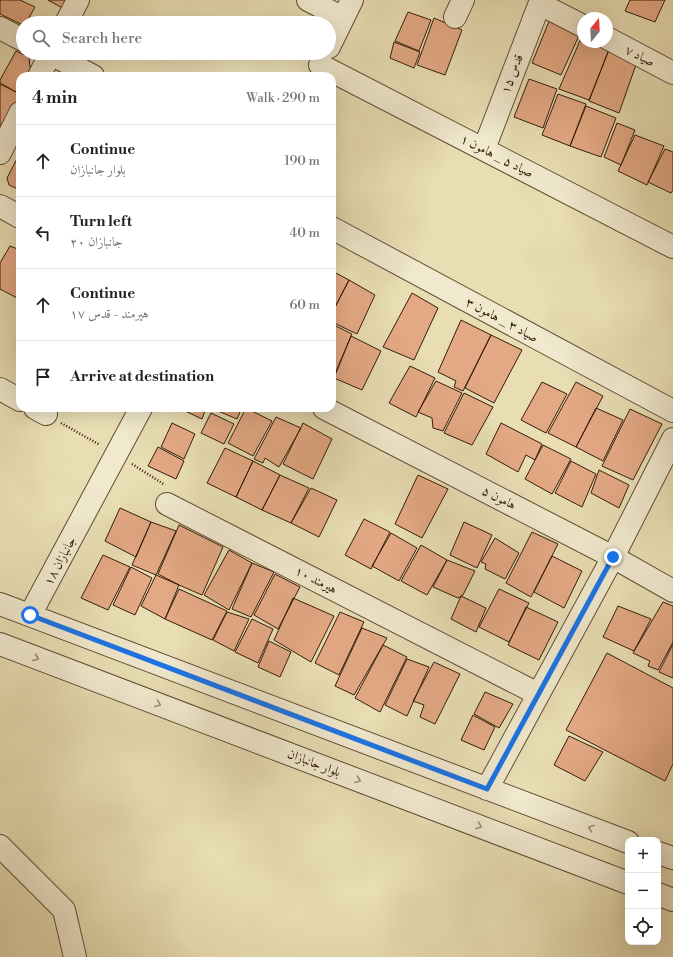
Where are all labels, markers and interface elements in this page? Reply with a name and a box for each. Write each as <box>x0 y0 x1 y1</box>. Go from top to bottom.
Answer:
north arrow <box>577 12 613 48</box>
search box <box>16 16 336 60</box>
icon: search <box>30 27 52 49</box>
text: Search here <box>62 29 142 48</box>
street label: صیاد ۷ <box>622 42 658 70</box>
street label: قدس ۱۵ <box>497 52 527 96</box>
text: 4 min <box>32 87 77 109</box>
text: Walk · 290 m <box>246 90 320 106</box>
street label: صیاد ۵ _ هامون ۱ <box>458 131 536 181</box>
text: Continue <box>70 140 135 159</box>
icon: ahead <box>32 150 54 172</box>
text: 190 m <box>284 153 320 169</box>
text: بلوار جانبازان <box>70 162 126 178</box>
text: Turn left <box>70 212 132 231</box>
icon: left <box>32 222 54 244</box>
text: 40 m <box>290 225 320 241</box>
text: جانبازان ۲۰ <box>70 234 123 250</box>
text: Continue <box>70 284 135 303</box>
icon: ahead <box>32 294 54 316</box>
street label: صیاد ۳ _ هامون ۳ <box>463 294 541 346</box>
text: 60 m <box>289 297 320 313</box>
text: هیرمند - قدس ۱۷ <box>70 306 149 322</box>
icon: arrive <box>32 366 54 388</box>
text: Arrive at destination <box>70 367 214 386</box>
street label: هامون ۵ <box>479 483 519 513</box>
street label: جانبازان ۱۸ <box>41 534 80 588</box>
route end <box>604 548 622 566</box>
street label: هیرمند ۱۰ <box>292 563 340 597</box>
route start <box>21 606 39 624</box>
one-way arrow <box>33 653 40 661</box>
one-way arrow <box>154 700 161 708</box>
street label: بلوار جانبازان <box>285 746 343 780</box>
one-way arrow <box>354 776 361 784</box>
one-way arrow <box>476 822 483 830</box>
one-way arrow <box>588 824 595 832</box>
map controls <box>625 837 661 945</box>
button: + <box>625 837 661 873</box>
button: − <box>625 873 661 909</box>
button: locate <box>625 909 661 945</box>

